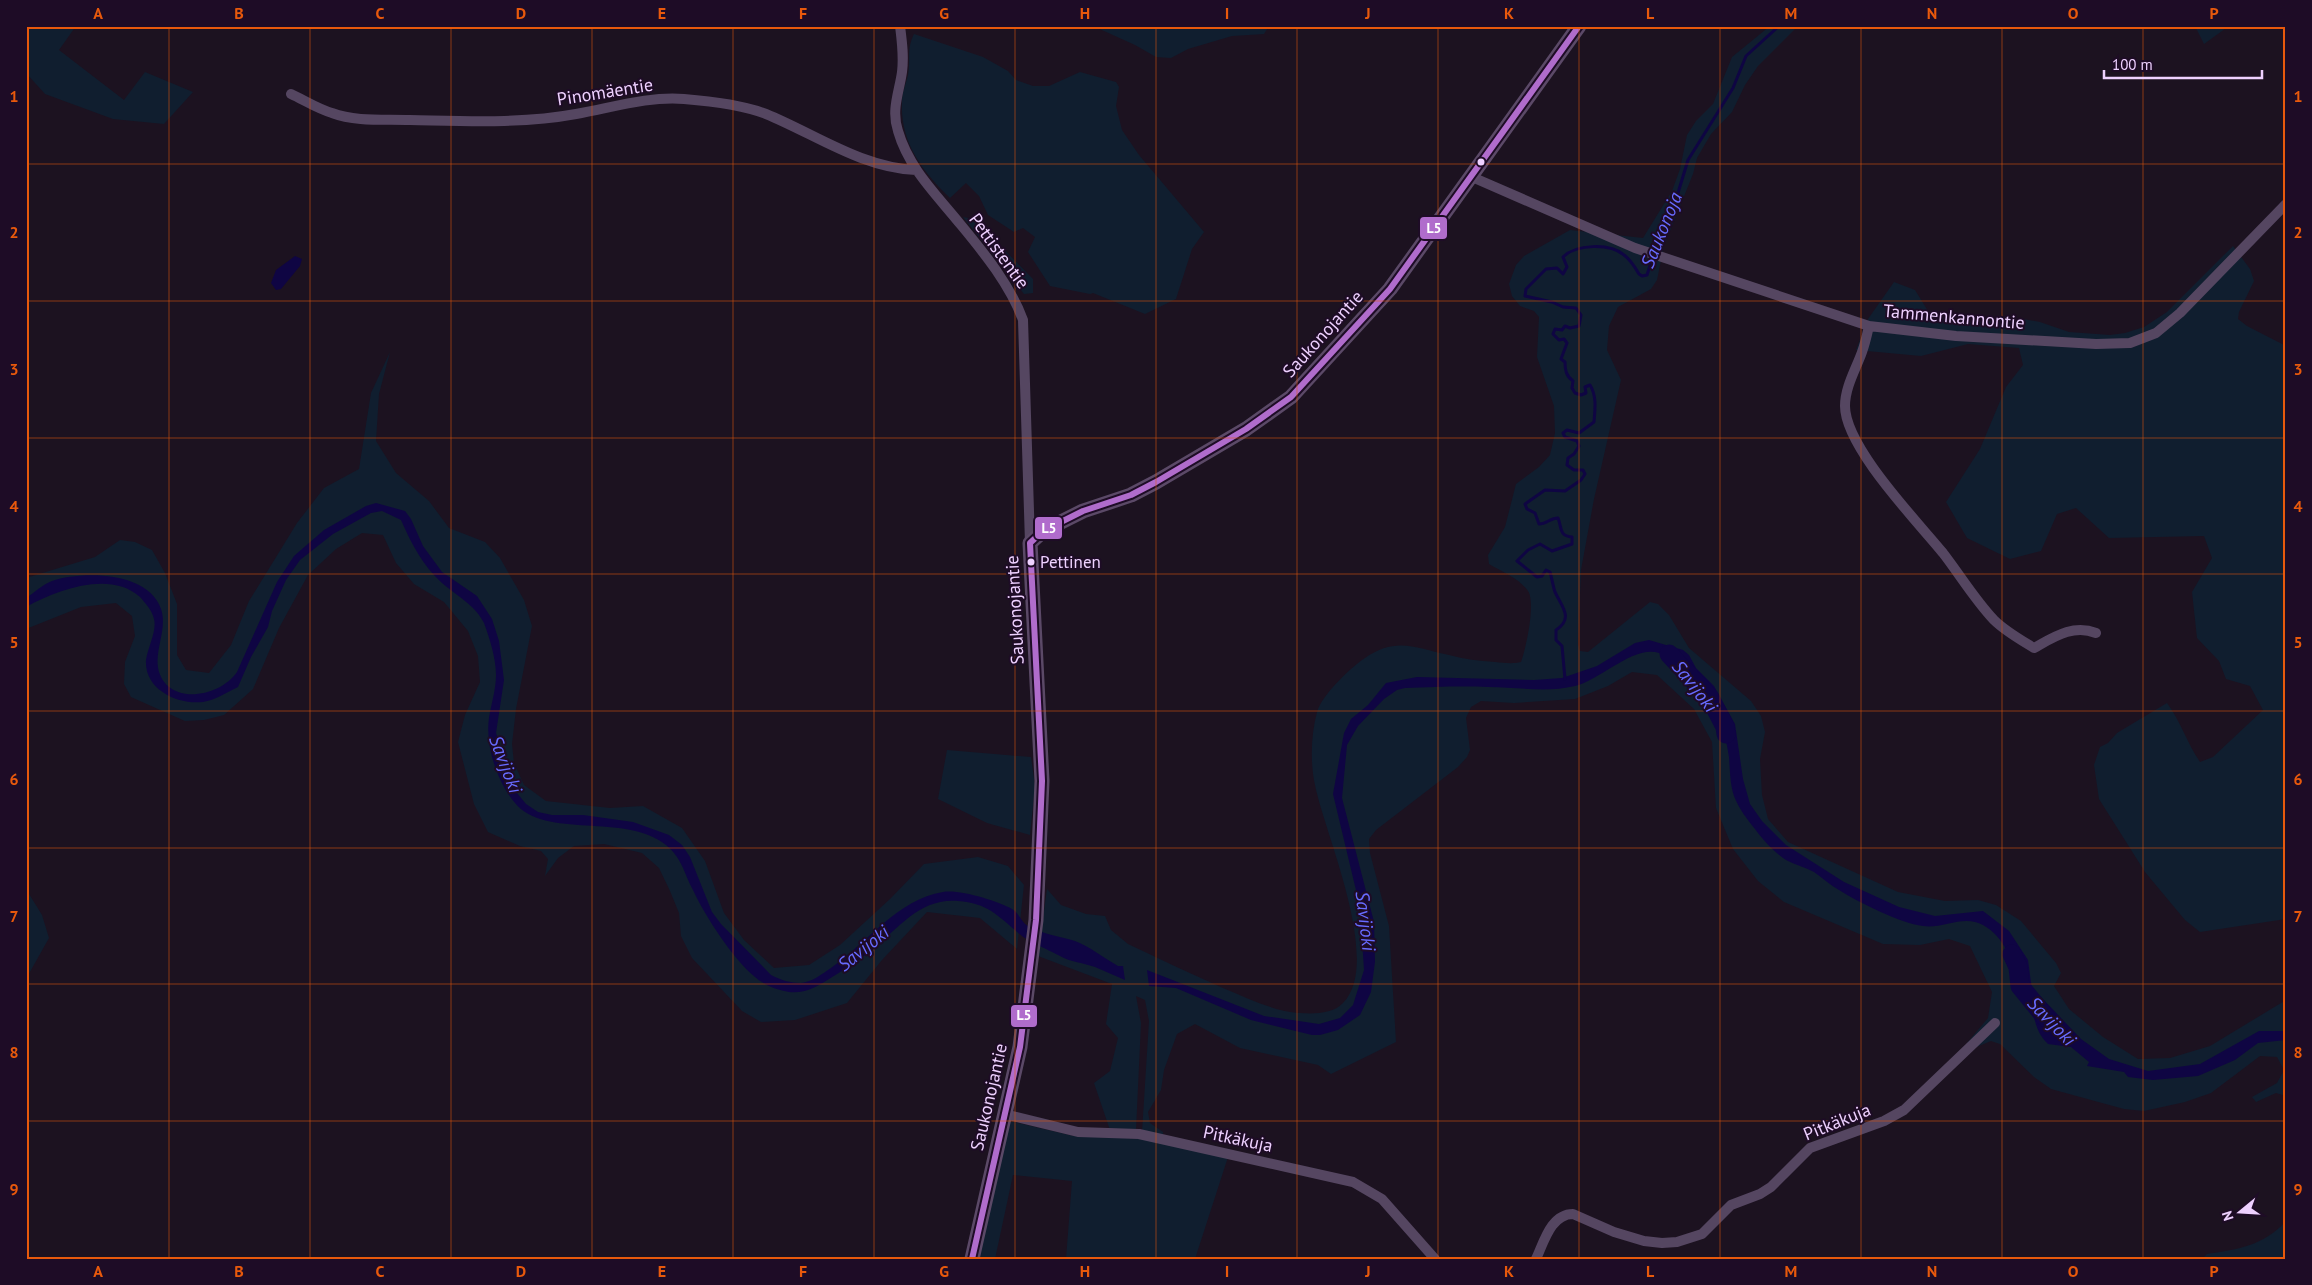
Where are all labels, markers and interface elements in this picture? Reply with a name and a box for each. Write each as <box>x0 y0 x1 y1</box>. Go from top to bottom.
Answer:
text: A <box>93 3 103 23</box>
text: B <box>234 3 244 23</box>
text: C <box>376 3 385 23</box>
text: D <box>516 3 526 23</box>
text: E <box>658 3 666 23</box>
text: F <box>799 3 807 23</box>
text: G <box>939 3 949 23</box>
text: H <box>1080 3 1090 23</box>
text: I <box>1225 3 1229 23</box>
text: J <box>1364 3 1371 23</box>
text: K <box>1504 3 1514 23</box>
text: L <box>1646 3 1655 23</box>
text: M <box>1785 3 1797 23</box>
text: N <box>1927 3 1937 23</box>
text: O <box>2068 3 2079 23</box>
text: P <box>2209 3 2219 23</box>
scale bar <box>2104 48 2262 80</box>
text: 100 m <box>2112 55 2153 74</box>
street label: Pinomäentie <box>555 73 655 110</box>
text: 1 <box>9 86 19 106</box>
text: 1 <box>2293 86 2303 106</box>
unlabelled marker <box>1476 157 1486 167</box>
water label: Saukonoja <box>1635 188 1687 271</box>
street label: Pettistentie <box>964 208 1035 293</box>
line badge: L5 <box>1419 216 1448 240</box>
text: L5 <box>1426 219 1442 237</box>
text: 2 <box>9 222 19 242</box>
text: 2 <box>2293 222 2303 242</box>
street label: Saukonojantie <box>1277 285 1368 382</box>
street label: Tammenkannontie <box>1882 299 2026 334</box>
text: 3 <box>9 359 19 379</box>
text: 3 <box>2293 359 2303 379</box>
text: 4 <box>9 496 19 516</box>
text: 4 <box>2293 496 2303 516</box>
line badge: L5 <box>1034 516 1063 540</box>
text: L5 <box>1041 519 1057 537</box>
place label: Pettinen <box>1040 551 1101 573</box>
street label: Saukonojantie <box>1000 555 1029 665</box>
marker: Pettinen <box>1026 557 1036 567</box>
text: 5 <box>9 632 19 652</box>
text: 5 <box>2293 632 2303 652</box>
water label: Savijoki <box>1667 655 1724 718</box>
water label: Savijoki <box>484 732 528 797</box>
text: 6 <box>9 769 19 789</box>
text: 6 <box>2293 769 2303 789</box>
water label: Savijoki <box>1350 890 1382 953</box>
text: 7 <box>9 906 19 926</box>
text: 7 <box>2293 906 2303 926</box>
water label: Savijoki <box>832 919 895 976</box>
water label: Savijoki <box>2023 991 2082 1052</box>
line badge: L5 <box>1010 1004 1038 1028</box>
text: L5 <box>1016 1006 1032 1024</box>
street label: Saukonojantie <box>965 1041 1012 1153</box>
text: 8 <box>9 1042 19 1062</box>
text: 8 <box>2293 1042 2303 1062</box>
street label: Pitkäkuja <box>1800 1098 1874 1145</box>
street label: Pitkäkuja <box>1201 1120 1275 1157</box>
text: 9 <box>9 1179 19 1199</box>
text: 9 <box>2293 1179 2303 1199</box>
north arrow <box>2214 1188 2264 1238</box>
text: N <box>2218 1209 2238 1223</box>
text: A <box>93 1261 103 1281</box>
text: B <box>234 1261 244 1281</box>
text: C <box>376 1261 385 1281</box>
text: D <box>516 1261 526 1281</box>
text: E <box>658 1261 666 1281</box>
text: F <box>799 1261 807 1281</box>
text: G <box>939 1261 949 1281</box>
text: H <box>1080 1261 1090 1281</box>
text: I <box>1225 1261 1229 1281</box>
text: J <box>1364 1261 1371 1281</box>
text: K <box>1504 1261 1514 1281</box>
text: L <box>1646 1261 1655 1281</box>
text: M <box>1785 1261 1797 1281</box>
text: N <box>1927 1261 1937 1281</box>
text: O <box>2068 1261 2079 1281</box>
text: P <box>2209 1261 2219 1281</box>

